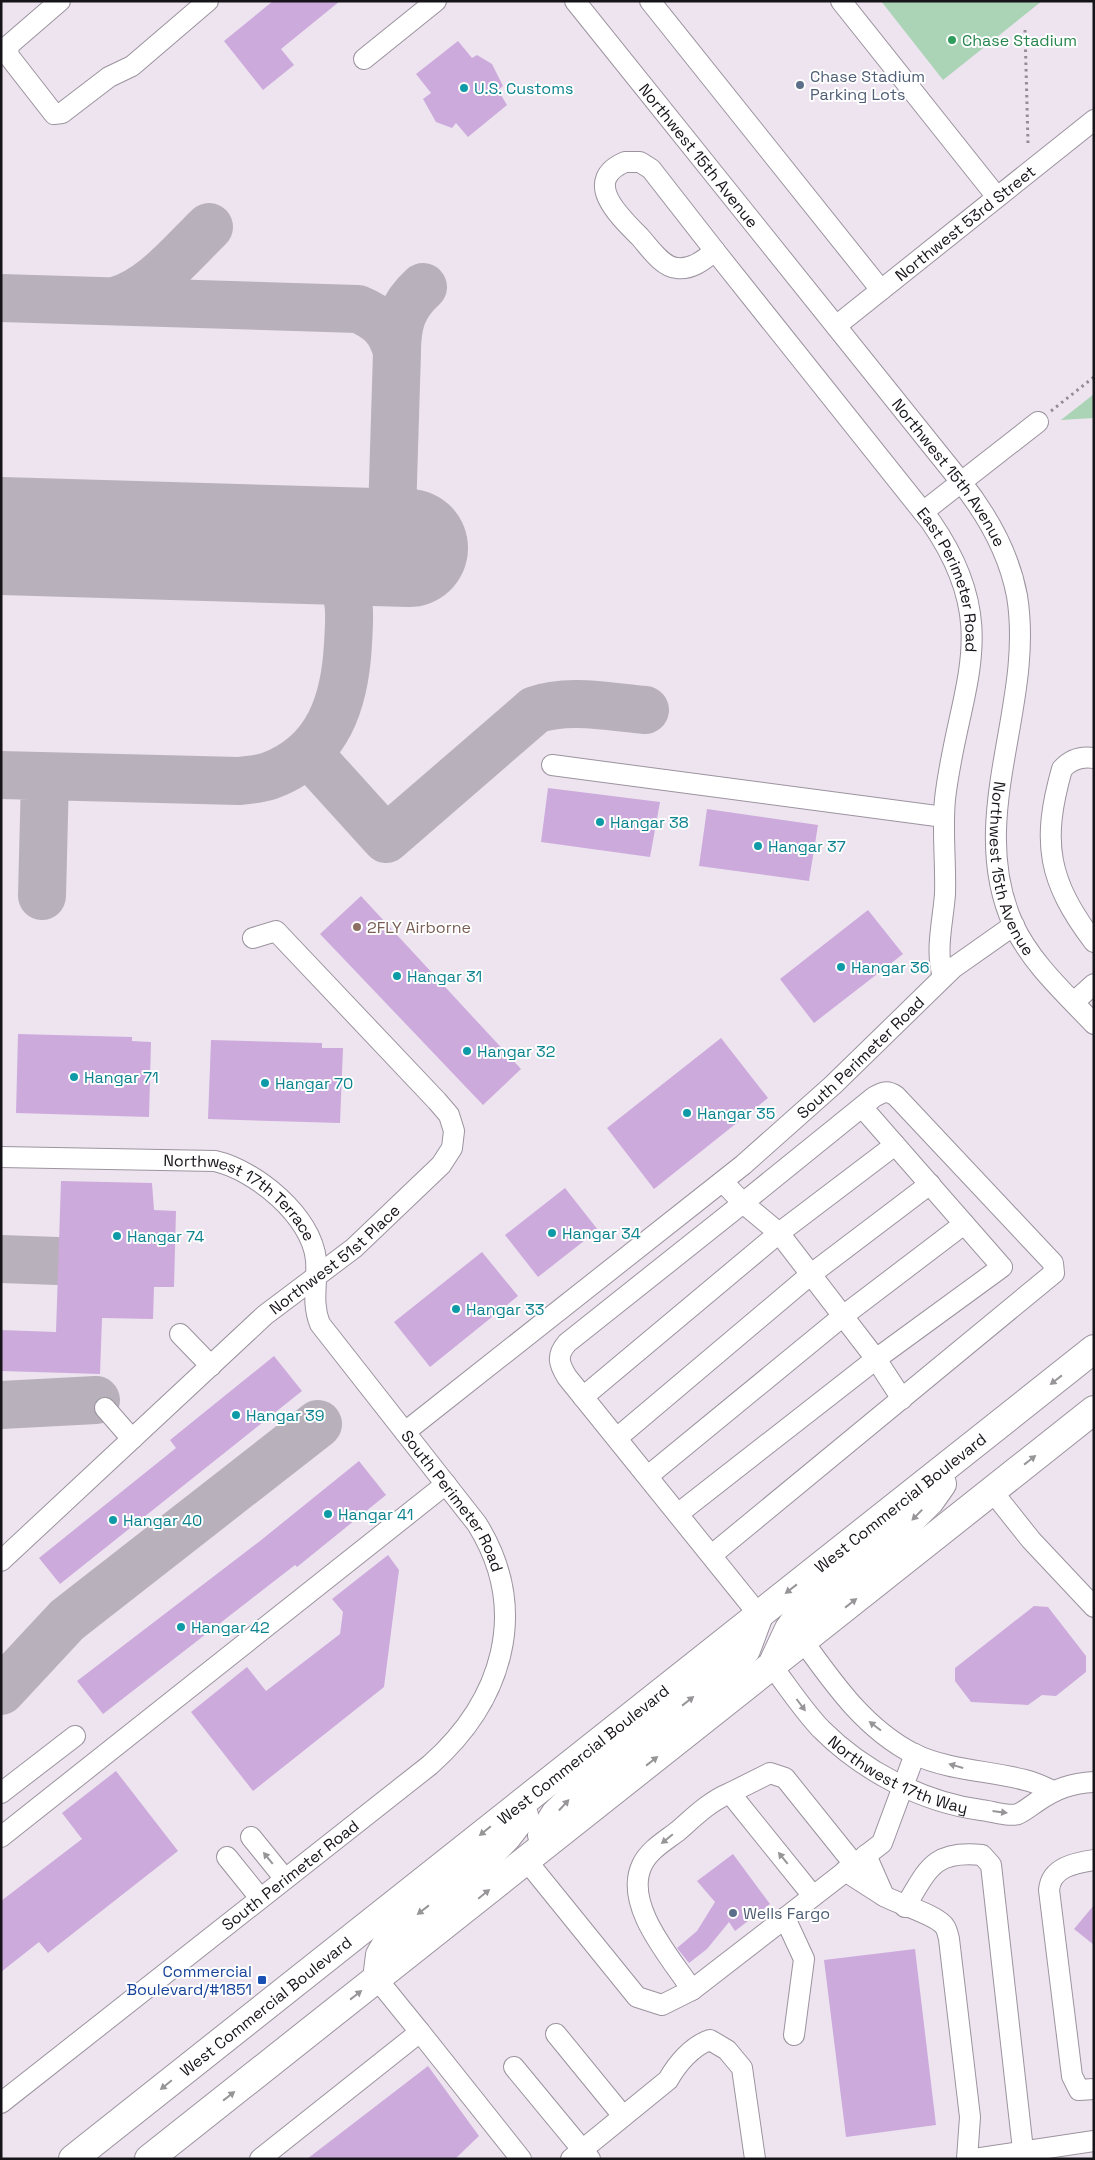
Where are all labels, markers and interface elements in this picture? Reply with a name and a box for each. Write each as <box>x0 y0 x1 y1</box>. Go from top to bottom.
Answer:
place label: Chase Stadium <box>962 30 1077 51</box>
marker: Chase Stadium <box>946 34 958 46</box>
place label: Chase Stadium Parking Lots <box>810 66 925 105</box>
place label: U.S. Customs <box>474 78 573 99</box>
street label: Northwest 15th Avenue <box>634 79 763 232</box>
marker: Chase Stadium Parking Lots <box>794 79 806 91</box>
marker: U.S. Customs <box>458 82 470 94</box>
street label: Northwest 53rd Street <box>891 161 1040 286</box>
street label: Northwest 15th Avenue <box>887 394 1010 550</box>
street label: East Perimeter Road <box>912 503 982 653</box>
street label: Northwest 15th Avenue <box>985 780 1039 960</box>
place label: Hangar 38 <box>610 812 689 833</box>
marker: Hangar 38 <box>594 816 606 828</box>
place label: Hangar 37 <box>768 836 846 857</box>
marker: Hangar 37 <box>752 840 764 852</box>
place label: 2FLY Airborne <box>367 917 471 938</box>
marker: 2FLY Airborne <box>351 921 363 933</box>
place label: Hangar 36 <box>851 957 930 978</box>
marker: Hangar 36 <box>835 961 847 973</box>
place label: Hangar 31 <box>407 966 482 987</box>
marker: Hangar 31 <box>391 970 403 982</box>
street label: South Perimeter Road <box>792 992 929 1123</box>
place label: Hangar 32 <box>477 1041 555 1062</box>
marker: Hangar 32 <box>461 1045 473 1057</box>
place label: Hangar 71 <box>84 1067 159 1088</box>
marker: Hangar 71 <box>68 1071 80 1083</box>
place label: Hangar 70 <box>275 1073 353 1094</box>
marker: Hangar 70 <box>259 1077 271 1089</box>
place label: Hangar 35 <box>697 1103 775 1124</box>
marker: Hangar 35 <box>681 1107 693 1119</box>
street label: Northwest 17th Terrace <box>163 1150 320 1245</box>
street label: Northwest 51st Place <box>265 1200 404 1319</box>
place label: Hangar 34 <box>562 1223 641 1244</box>
place label: Hangar 74 <box>127 1226 204 1247</box>
marker: Hangar 34 <box>546 1227 558 1239</box>
marker: Hangar 74 <box>111 1230 123 1242</box>
place label: Hangar 33 <box>466 1299 544 1320</box>
marker: Hangar 33 <box>450 1303 462 1315</box>
one-way arrow <box>1049 1374 1062 1385</box>
place label: Hangar 39 <box>246 1405 325 1426</box>
marker: Hangar 39 <box>230 1409 242 1421</box>
street label: South Perimeter Road <box>396 1426 508 1574</box>
street label: West Commercial Boulevard <box>810 1428 991 1578</box>
one-way arrow <box>1024 1455 1037 1466</box>
place label: Hangar 41 <box>338 1504 413 1525</box>
marker: Hangar 41 <box>322 1508 334 1520</box>
one-way arrow <box>911 1508 923 1520</box>
place label: Hangar 40 <box>123 1510 202 1531</box>
marker: Hangar 40 <box>107 1514 119 1526</box>
one-way arrow <box>785 1584 798 1595</box>
one-way arrow <box>845 1597 858 1608</box>
place label: Hangar 42 <box>191 1617 270 1638</box>
marker: Hangar 42 <box>175 1621 187 1633</box>
street label: West Commercial Boulevard <box>493 1680 674 1829</box>
one-way arrow <box>681 1696 694 1707</box>
one-way arrow <box>796 1698 807 1711</box>
one-way arrow <box>868 1721 882 1731</box>
street label: Northwest 17th Way <box>824 1731 970 1819</box>
one-way arrow <box>645 1755 658 1766</box>
one-way arrow <box>948 1761 963 1769</box>
one-way arrow <box>558 1800 570 1812</box>
one-way arrow <box>992 1808 1008 1816</box>
street label: South Perimeter Road <box>217 1815 363 1936</box>
one-way arrow <box>479 1825 492 1836</box>
one-way arrow <box>661 1834 674 1845</box>
one-way arrow <box>263 1852 274 1865</box>
one-way arrow <box>777 1852 788 1865</box>
one-way arrow <box>477 1889 490 1899</box>
place label: Wells Fargo <box>743 1903 830 1924</box>
one-way arrow <box>417 1905 430 1916</box>
marker: Wells Fargo <box>727 1907 739 1919</box>
street label: West Commercial Boulevard <box>176 1932 356 2081</box>
place label: Commercial Boulevard/#1851 <box>126 1961 252 2000</box>
marker: Commercial Boulevard/#1851 <box>256 1974 268 1986</box>
one-way arrow <box>350 1990 363 2001</box>
one-way arrow <box>160 2079 173 2090</box>
one-way arrow <box>222 2091 236 2101</box>

